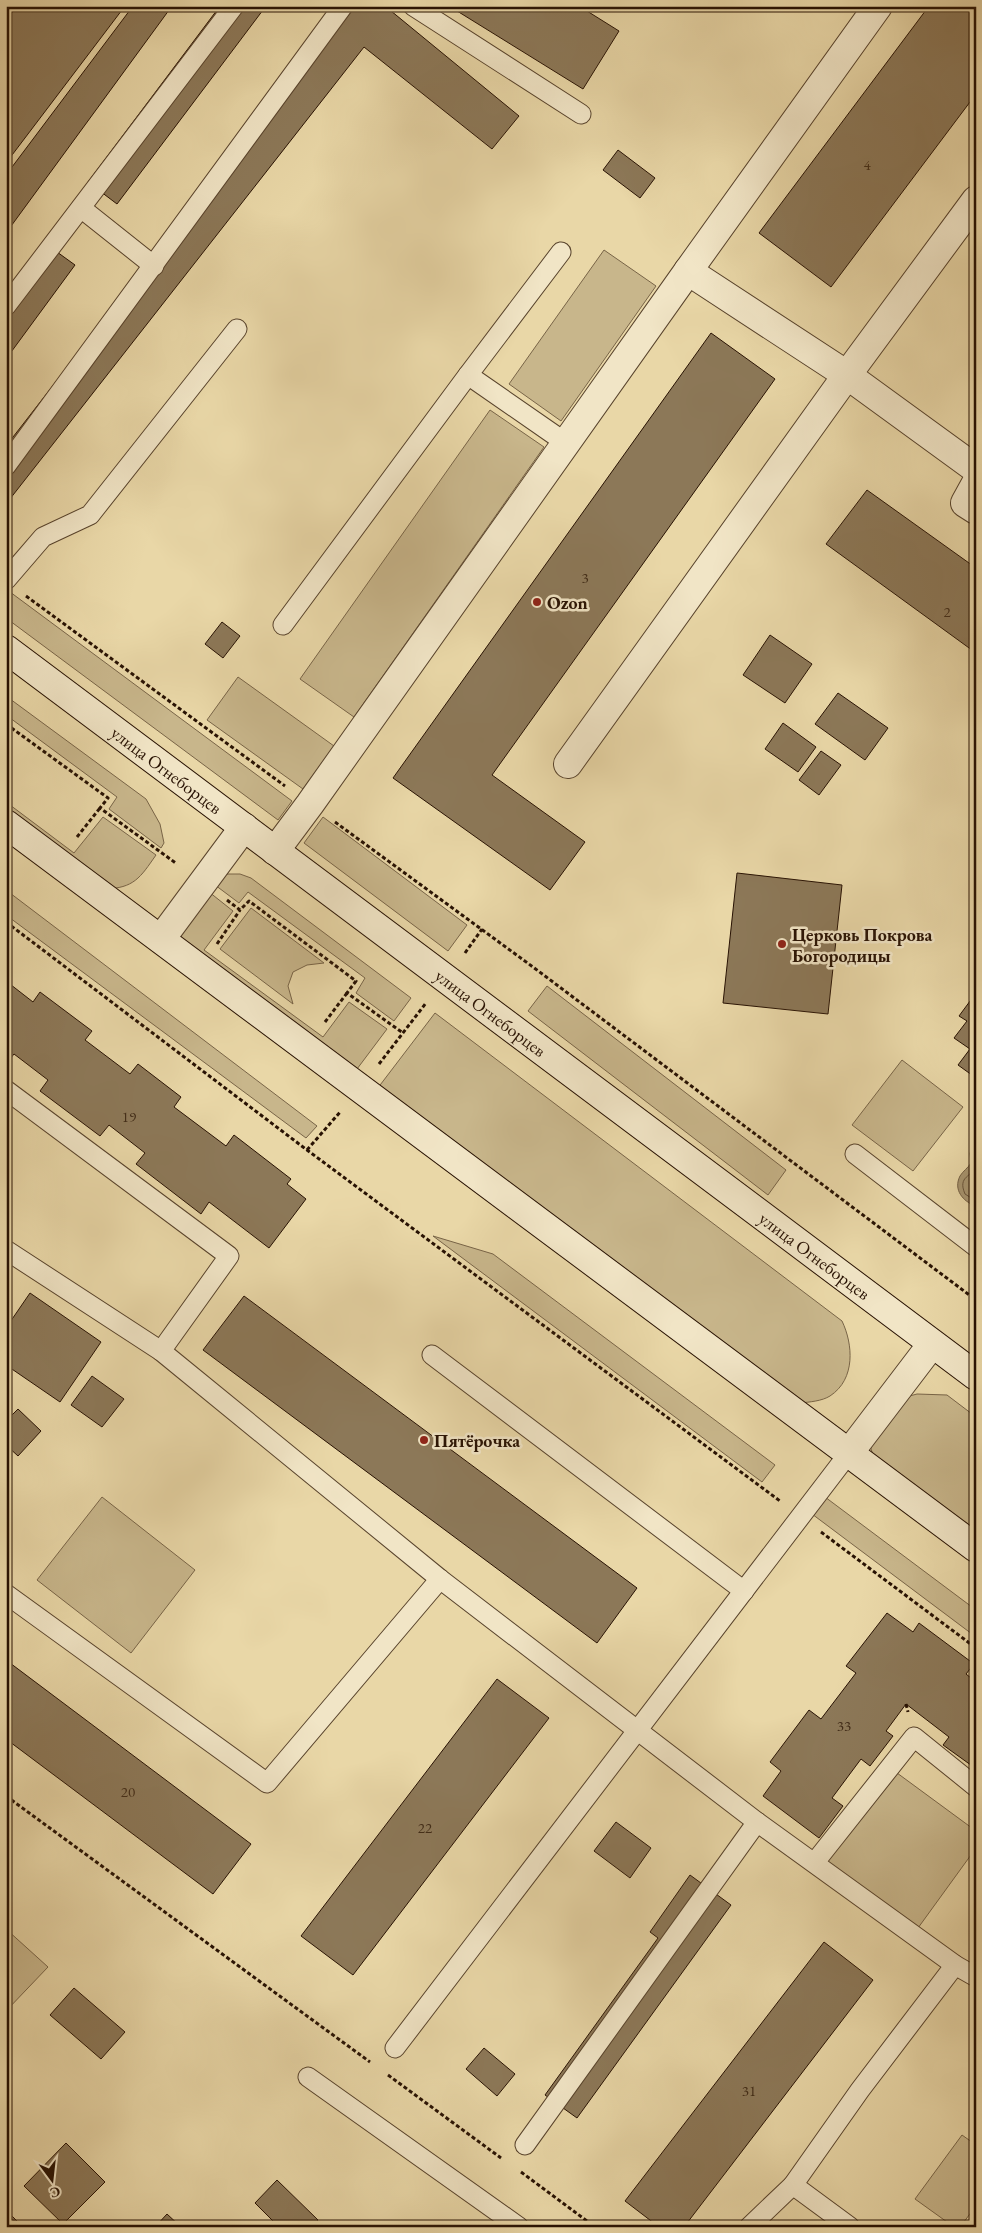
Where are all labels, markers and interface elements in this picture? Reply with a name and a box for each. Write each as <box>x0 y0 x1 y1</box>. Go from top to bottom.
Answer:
house number: 4 <box>863 155 871 174</box>
house number: 3 <box>581 568 589 587</box>
place label: Ozon <box>547 591 588 614</box>
marker: Ozon <box>531 596 543 608</box>
house number: 2 <box>943 602 951 621</box>
street label: улица Огнеборцев <box>107 720 227 819</box>
place label: Церковь Покрова Богородицы <box>792 923 932 967</box>
marker: Церковь Покрова Богородицы <box>776 938 788 950</box>
street label: улица Огнеборцев <box>431 963 551 1062</box>
house number: 19 <box>122 1107 136 1126</box>
street label: улица Огнеборцев <box>755 1206 875 1305</box>
place label: Пятёрочка <box>434 1429 520 1452</box>
marker: Пятёрочка <box>418 1434 430 1446</box>
house number: 33 <box>837 1716 851 1735</box>
house number: 20 <box>121 1782 135 1801</box>
house number: 22 <box>418 1818 433 1837</box>
house number: 31 <box>742 2081 756 2100</box>
north arrow <box>28 2156 78 2206</box>
text: С <box>48 2183 62 2203</box>

